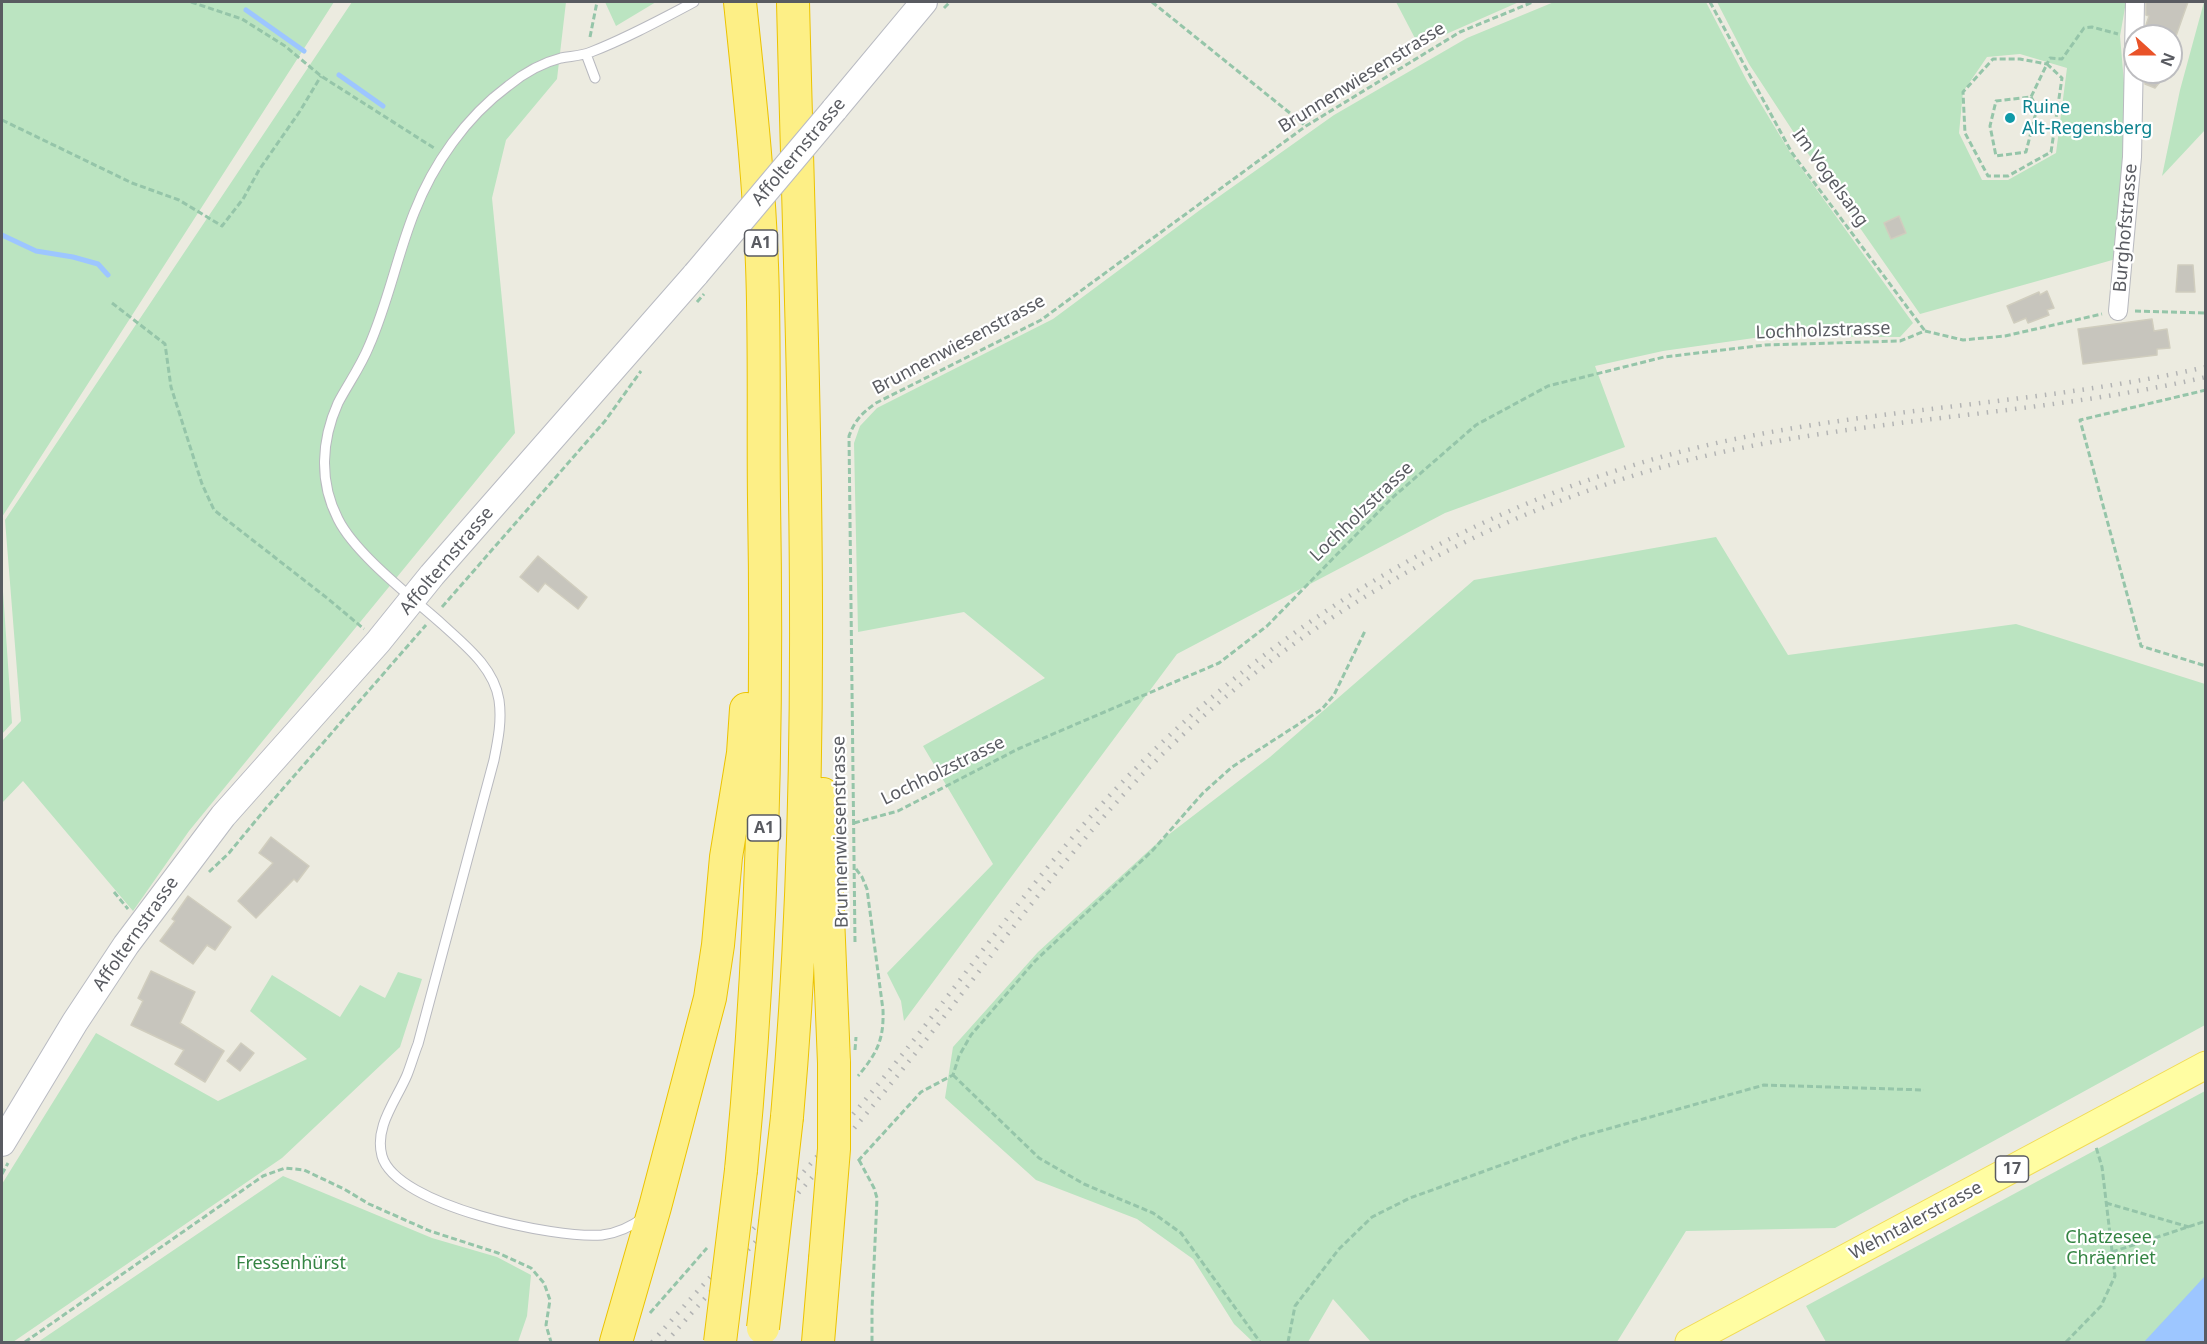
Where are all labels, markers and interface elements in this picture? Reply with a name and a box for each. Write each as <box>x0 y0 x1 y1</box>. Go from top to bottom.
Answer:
street label: Brunnenwiesenstrasse <box>1275 18 1449 138</box>
north arrow <box>2123 24 2183 84</box>
text: N <box>2155 50 2181 70</box>
street label: Affolternstrasse <box>748 94 850 210</box>
place label: Ruine Alt-Regensberg <box>2022 97 2152 140</box>
marker: Ruine Alt-Regensberg <box>2003 111 2017 125</box>
street label: Im Vogelsang <box>1787 125 1873 231</box>
street label: Burghofstrasse <box>2110 163 2142 293</box>
road number: A1 <box>744 230 777 256</box>
street label: Brunnenwiesenstrasse <box>869 290 1049 400</box>
street label: Lochholzstrasse <box>1755 318 1891 344</box>
street label: Lochholzstrasse <box>1306 457 1418 567</box>
street label: Affolternstrasse <box>396 503 498 619</box>
street label: Lochholzstrasse <box>878 732 1008 810</box>
street label: Brunnenwiesenstrasse <box>829 736 853 928</box>
road number: A1 <box>748 815 780 841</box>
street label: Affolternstrasse <box>89 873 183 995</box>
road number: 17 <box>1996 1156 2028 1182</box>
street label: Wehntalerstrasse <box>1846 1177 1986 1265</box>
park label: Chatzesee, Chräenriet <box>2065 1227 2157 1270</box>
park label: Fressenhürst <box>236 1253 346 1275</box>

